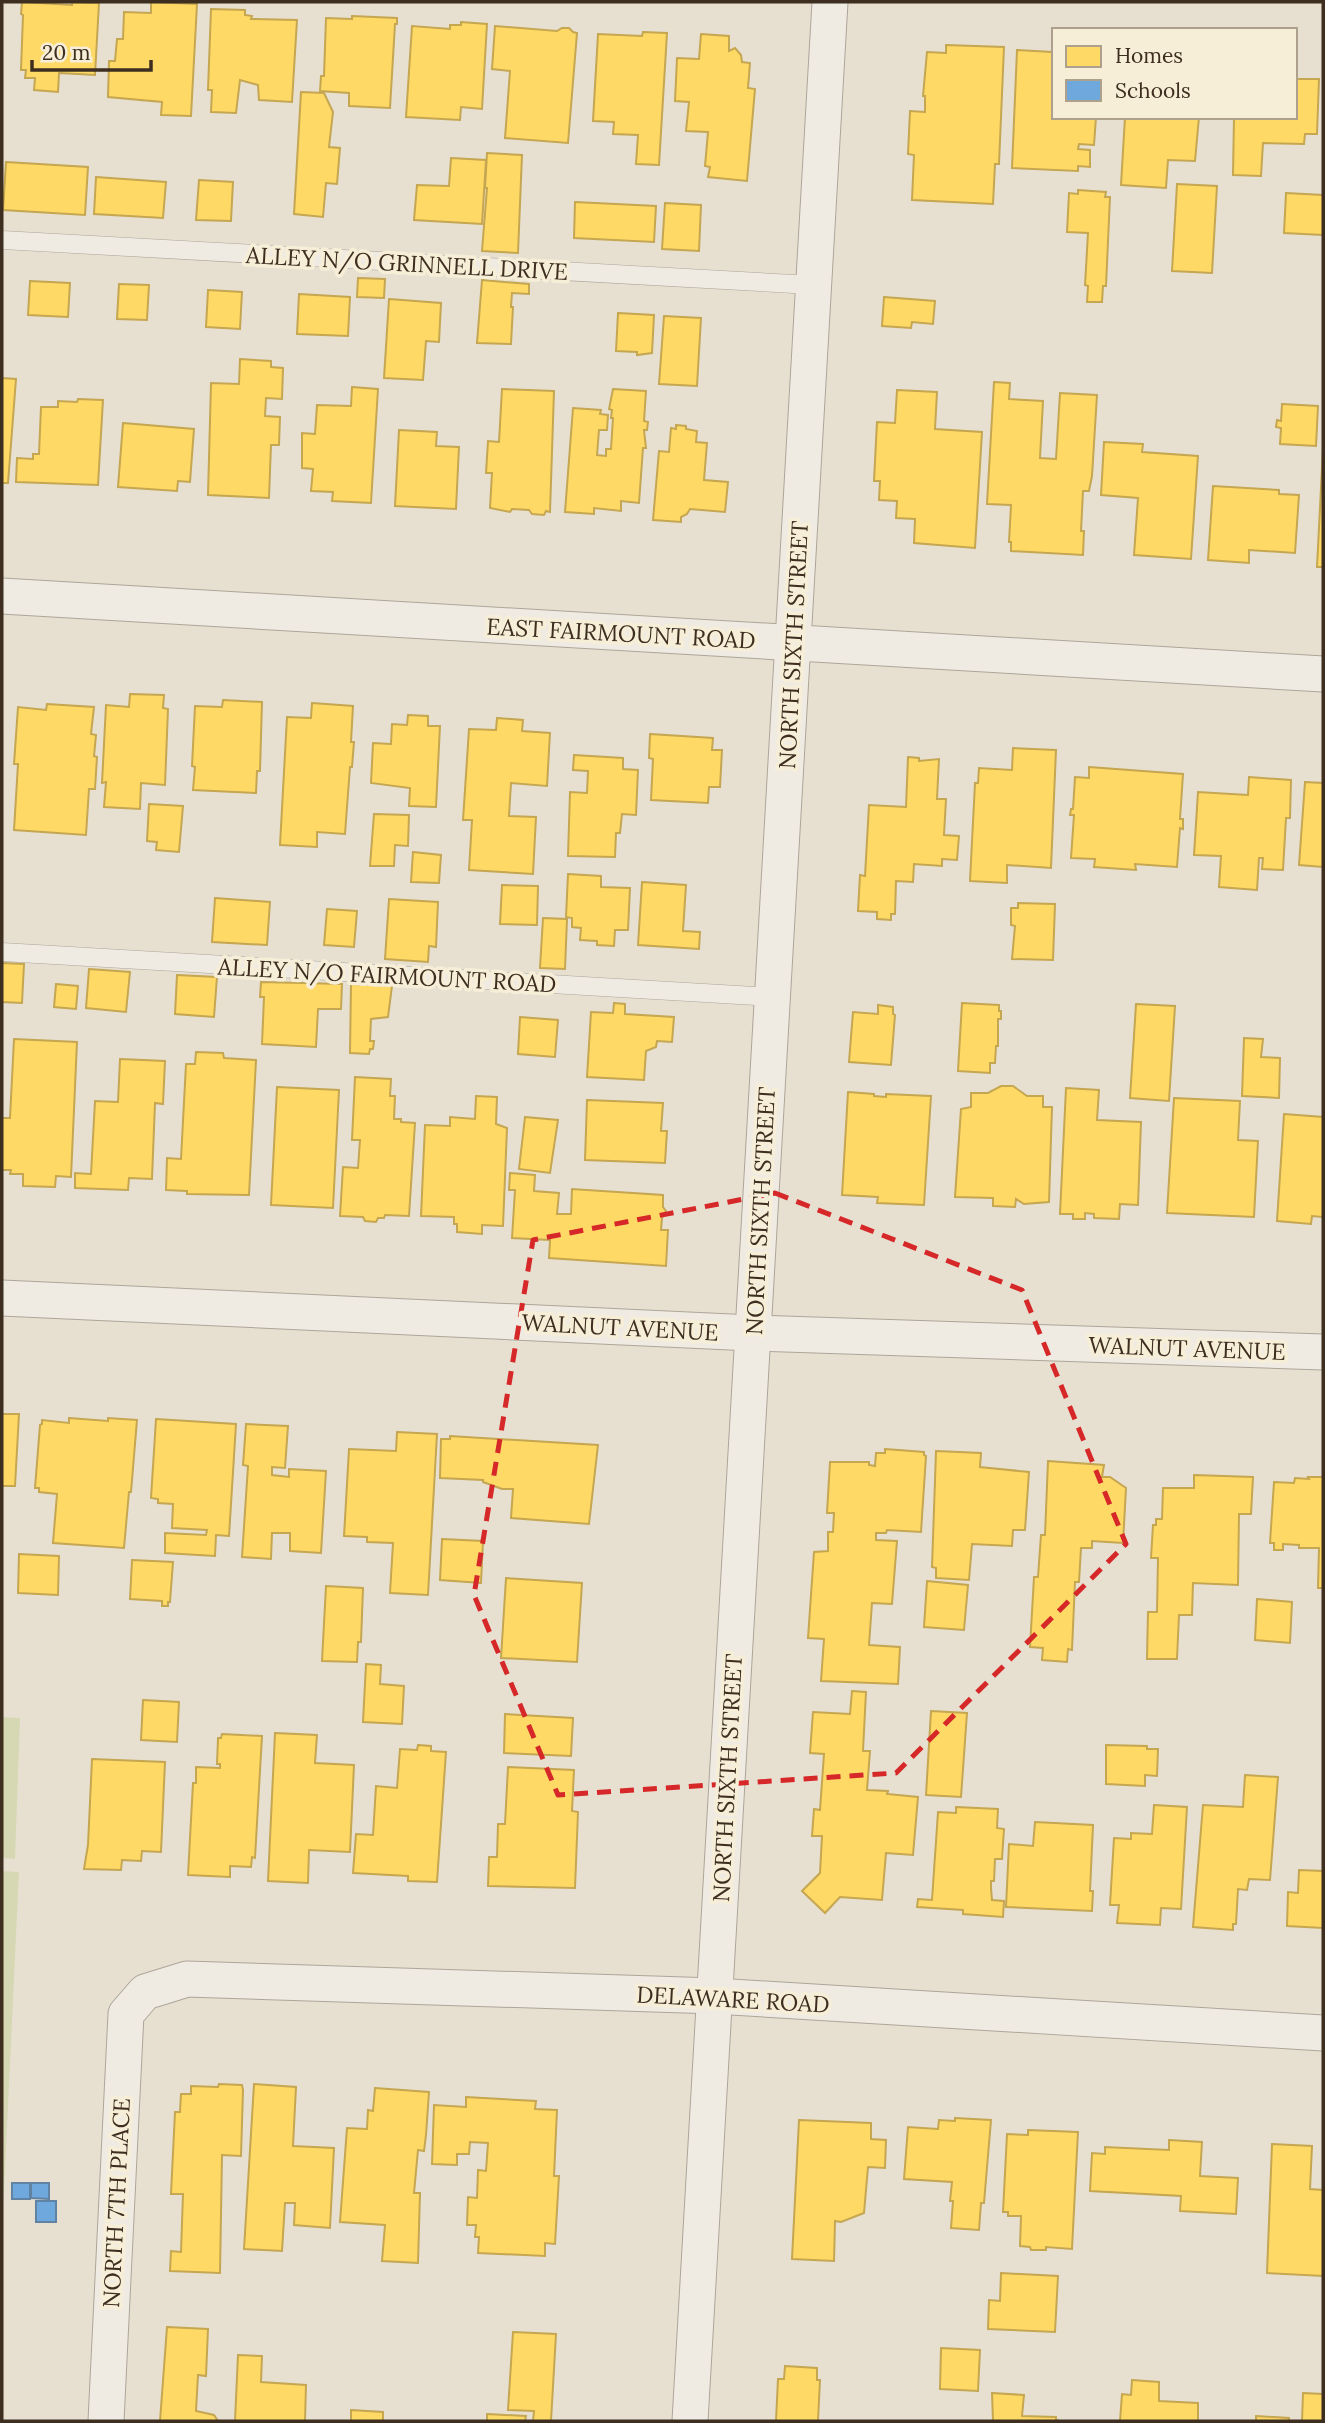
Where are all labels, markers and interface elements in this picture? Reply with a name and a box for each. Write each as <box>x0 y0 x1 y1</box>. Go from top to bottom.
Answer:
scale bar <box>32 28 150 72</box>
legend <box>1052 28 1297 119</box>
text: 20 m <box>42 39 91 66</box>
text: Homes <box>1115 42 1183 69</box>
text: Schools <box>1115 77 1191 104</box>
street label: ALLEY N/O GRINNELL DRIVE <box>244 240 569 287</box>
street label: NORTH SIXTH STREET <box>772 520 814 770</box>
street label: EAST FAIRMOUNT ROAD <box>486 611 756 655</box>
street label: ALLEY N/O FAIRMOUNT ROAD <box>216 952 557 999</box>
street label: NORTH SIXTH STREET <box>739 1086 781 1336</box>
street label: WALNUT AVENUE <box>521 1307 719 1347</box>
street label: WALNUT AVENUE <box>1088 1330 1286 1366</box>
street label: NORTH SIXTH STREET <box>706 1653 748 1903</box>
street label: DELAWARE ROAD <box>636 1979 830 2019</box>
street label: NORTH 7TH PLACE <box>96 2097 136 2309</box>

